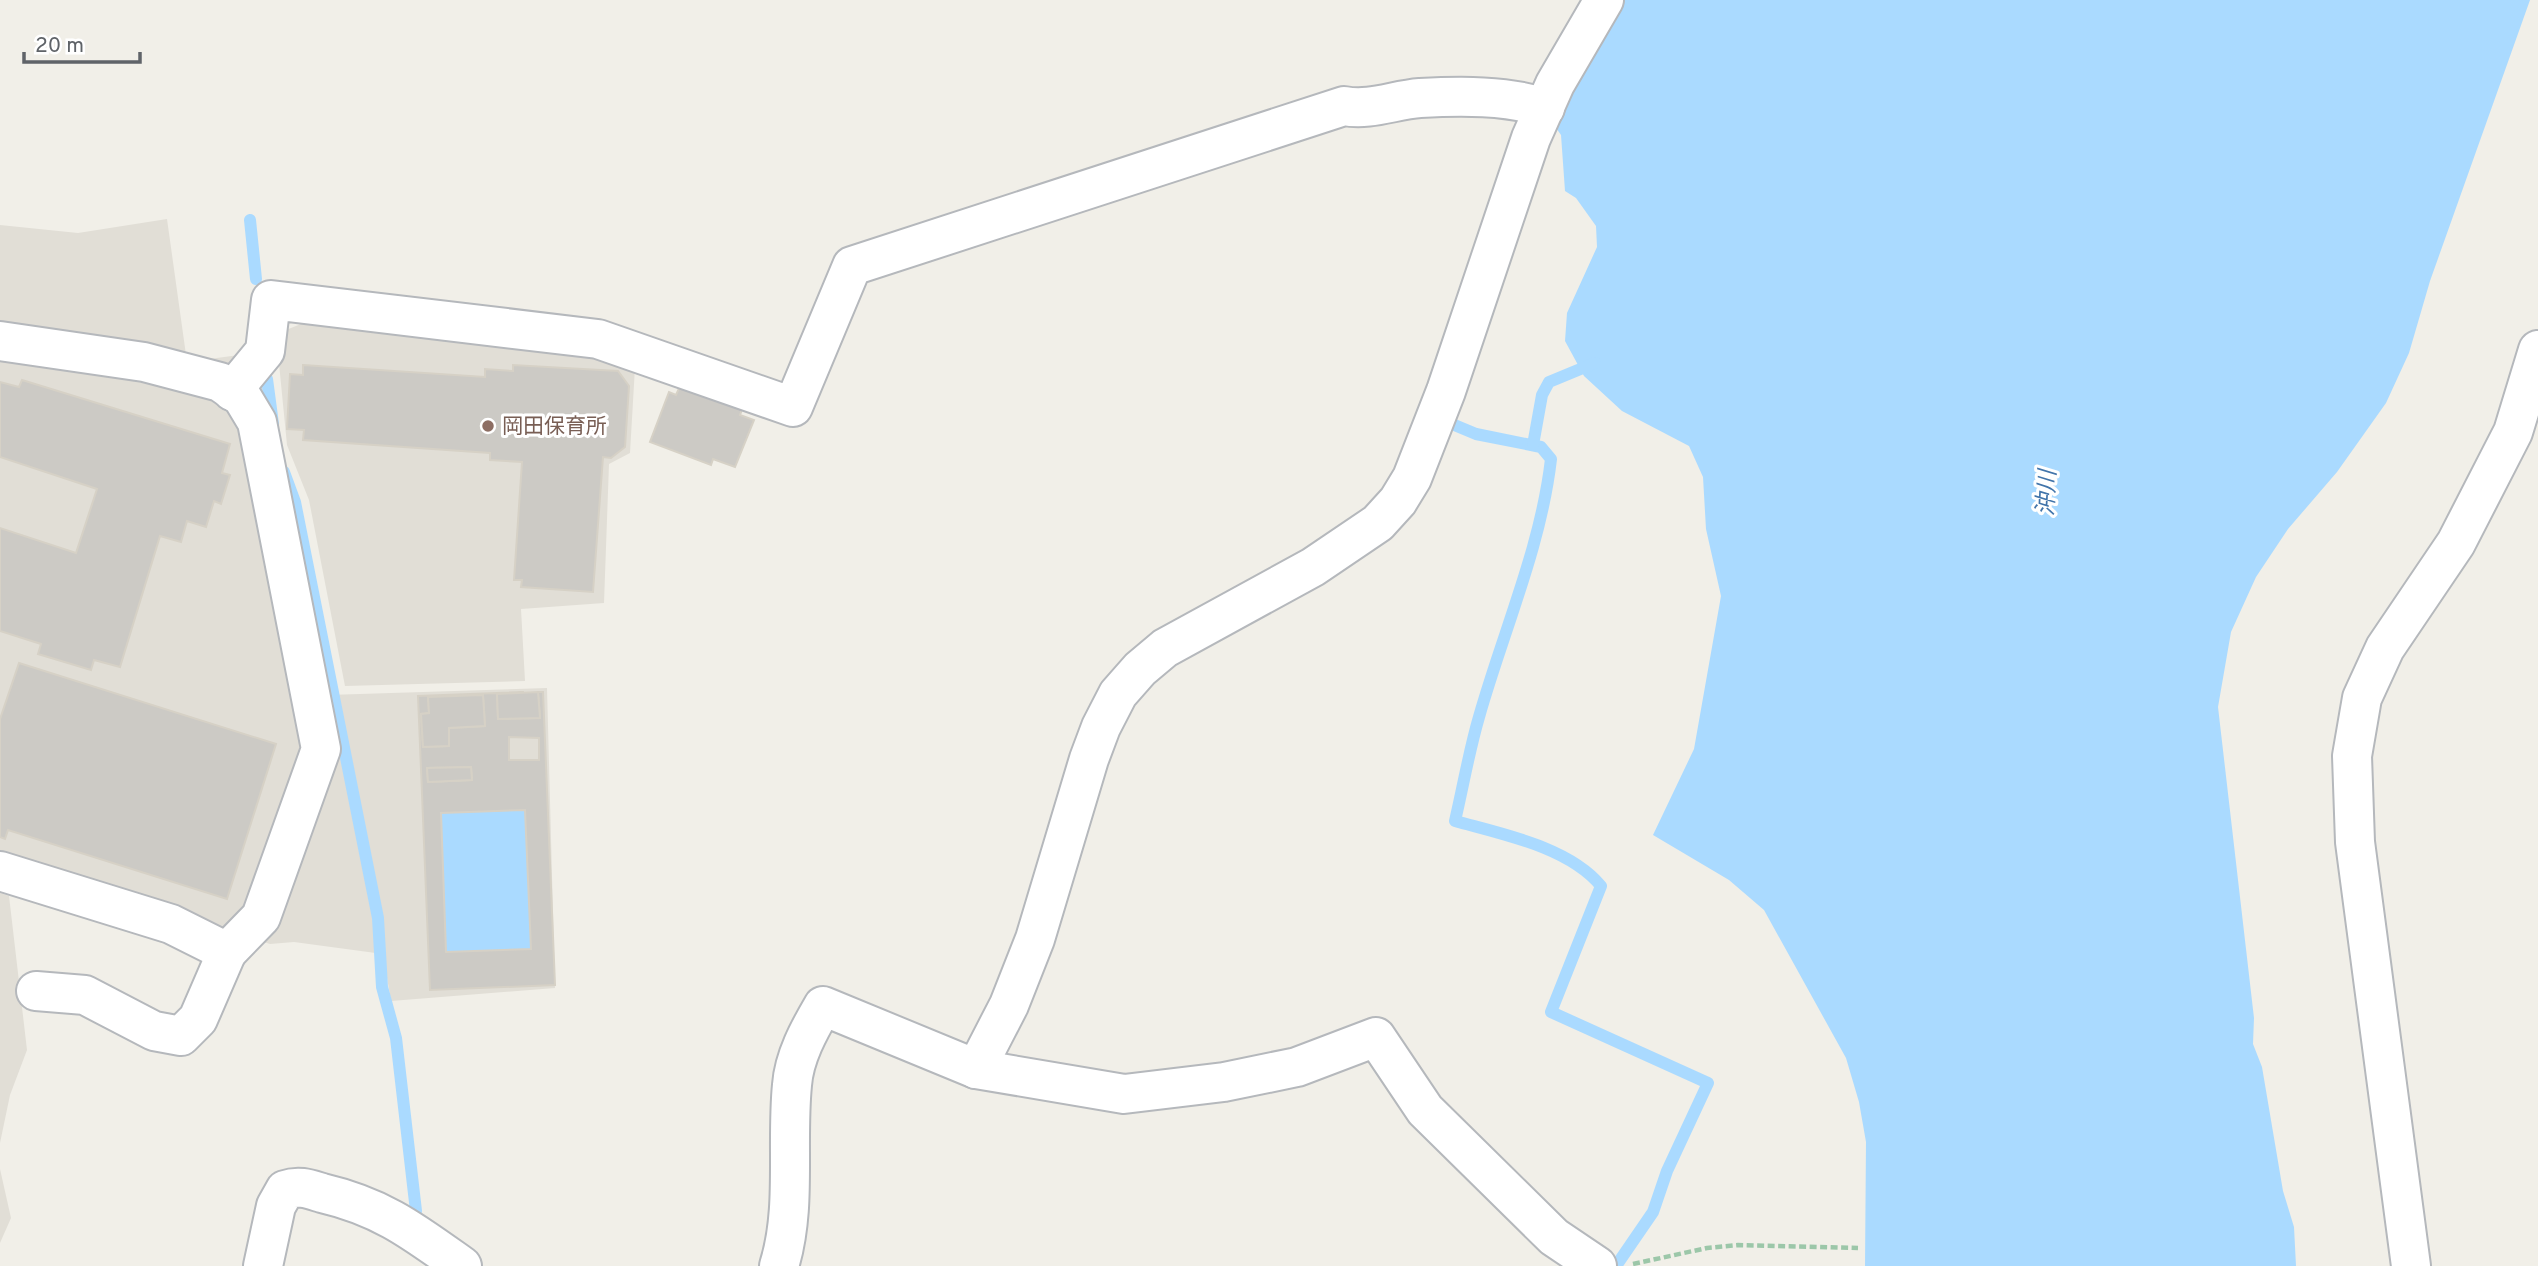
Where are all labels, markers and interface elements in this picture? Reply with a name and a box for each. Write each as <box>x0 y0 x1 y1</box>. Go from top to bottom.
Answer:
scale bar <box>24 21 140 65</box>
text: 20 m <box>35 33 84 60</box>
place label: 岡田保育所 <box>502 414 607 441</box>
marker: 岡田保育所 <box>480 418 496 434</box>
water label: 沖川 <box>2033 466 2064 517</box>

